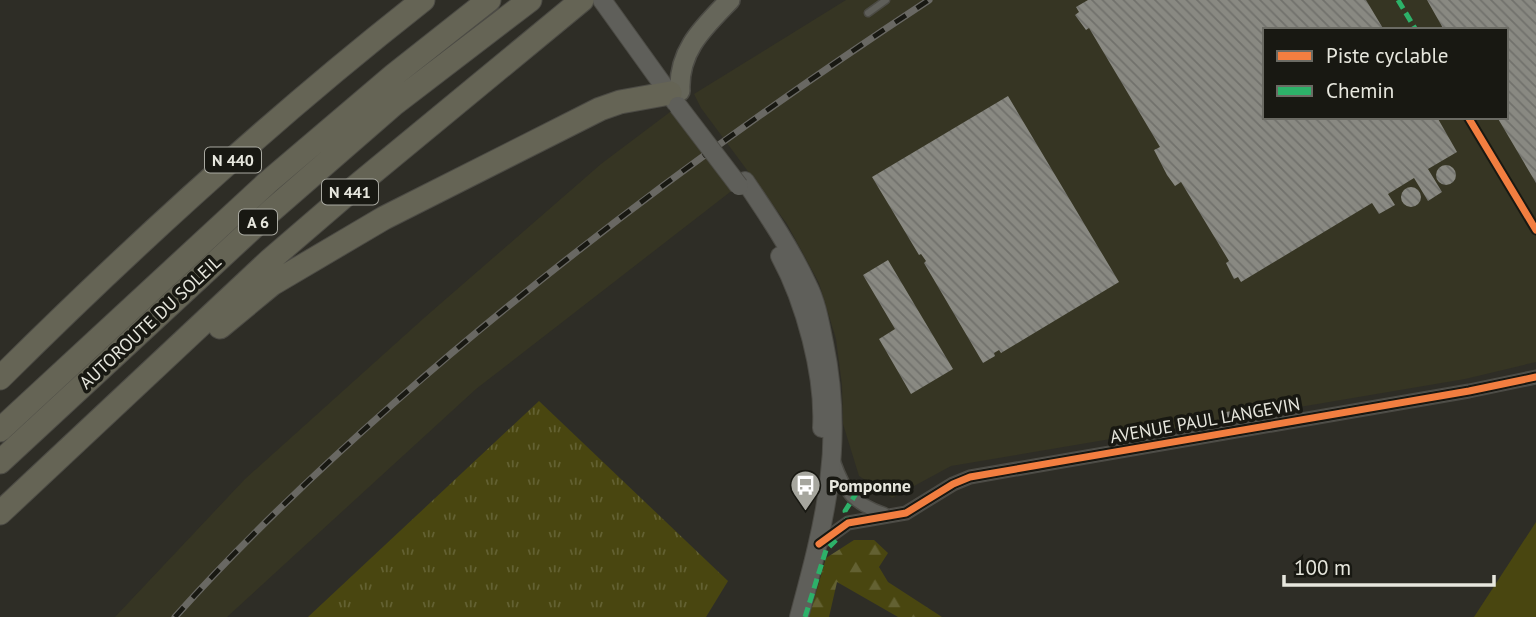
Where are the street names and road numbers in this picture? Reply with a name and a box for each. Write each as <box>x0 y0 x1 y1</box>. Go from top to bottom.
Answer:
road number: N 440 <box>205 148 261 172</box>
road number: N 441 <box>322 180 378 204</box>
road number: A 6 <box>239 210 277 234</box>
street label: AUTOROUTE DU SOLEIL <box>74 250 226 394</box>
street label: AVENUE PAUL LANGEVIN <box>1108 392 1302 448</box>

